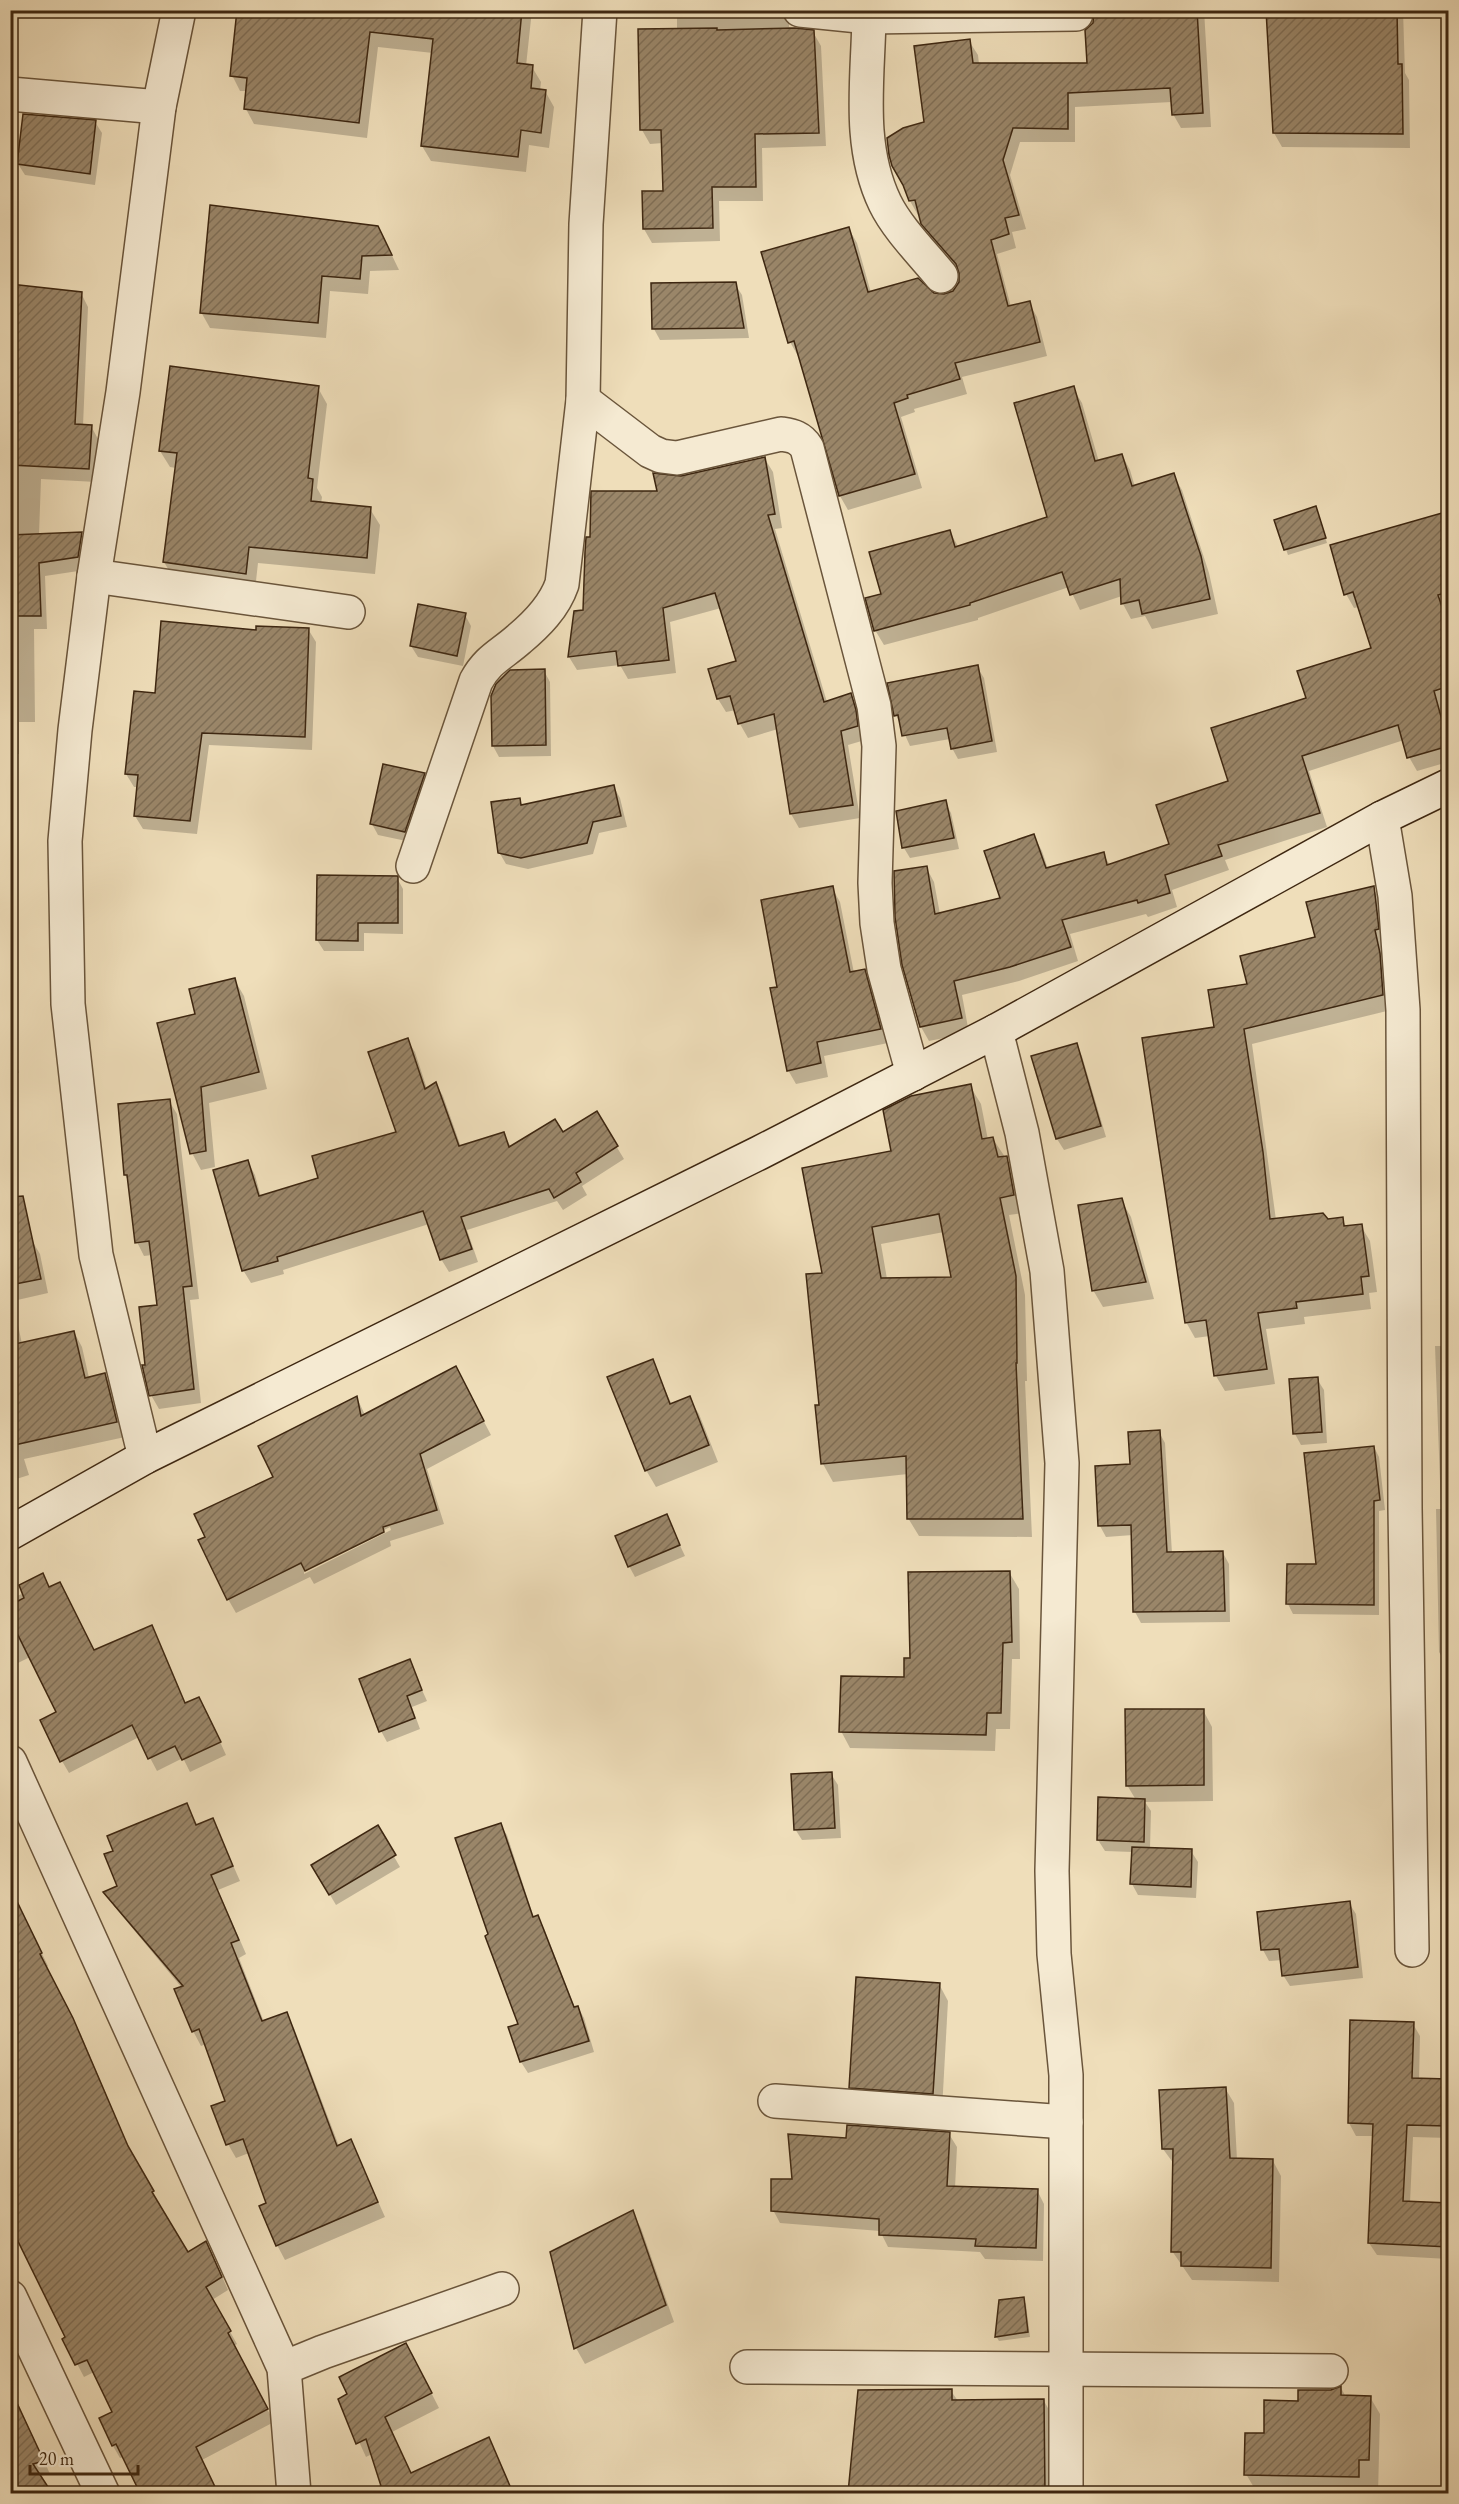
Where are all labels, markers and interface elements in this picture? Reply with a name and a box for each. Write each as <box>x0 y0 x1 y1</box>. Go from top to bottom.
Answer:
scale bar <box>30 2438 138 2476</box>
text: 20 m <box>39 2447 74 2470</box>

